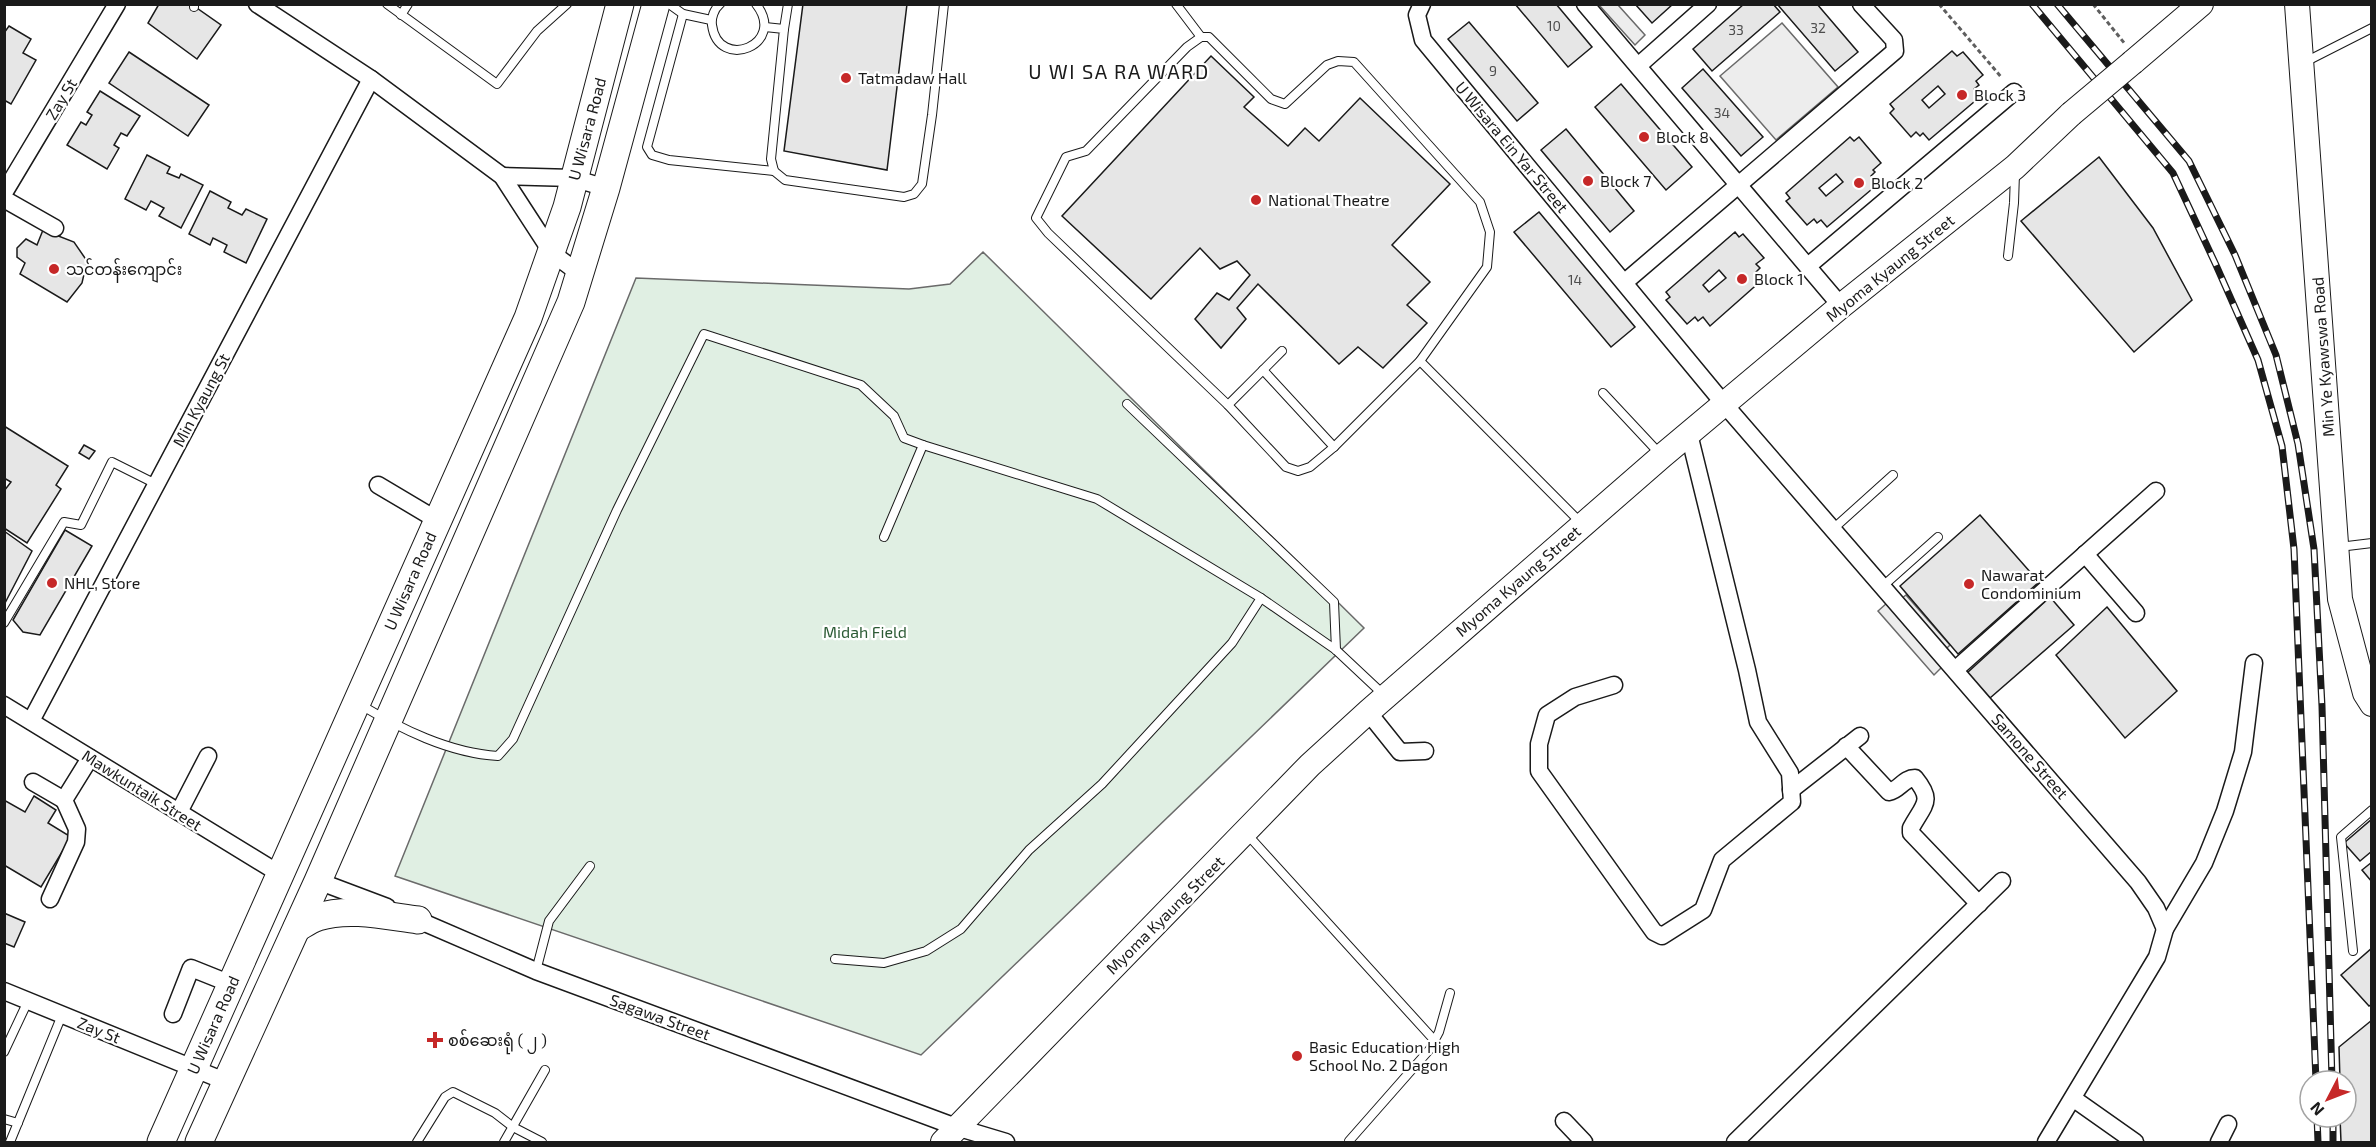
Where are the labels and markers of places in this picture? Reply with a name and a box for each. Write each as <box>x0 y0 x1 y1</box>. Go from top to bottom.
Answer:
place label: Tatmadaw Hall <box>858 68 967 87</box>
marker: Tatmadaw Hall <box>839 71 853 85</box>
place label: Block 3 <box>1974 85 2026 104</box>
marker: Block 3 <box>1955 88 1969 102</box>
place label: Block 8 <box>1656 127 1709 146</box>
marker: Block 8 <box>1637 130 1651 144</box>
place label: Block 7 <box>1600 171 1651 190</box>
place label: Block 2 <box>1871 173 1923 192</box>
marker: Block 7 <box>1581 174 1595 188</box>
marker: Block 2 <box>1852 176 1866 190</box>
place label: National Theatre <box>1268 190 1390 209</box>
marker: National Theatre <box>1249 193 1263 207</box>
place label: သင်တန်းကျောင်း <box>66 258 182 283</box>
marker: သင်တန်းကျောင်း <box>47 262 61 276</box>
place label: Block 1 <box>1754 269 1804 288</box>
marker: Block 1 <box>1735 272 1749 286</box>
place label: Nawarat Condominium <box>1981 565 2081 602</box>
place label: NHL, Store <box>64 573 140 592</box>
marker: NHL, Store <box>45 576 59 590</box>
marker: Nawarat Condominium <box>1962 577 1976 591</box>
place label: စစ်ဆေးရုံ ( ၂ ) <box>448 1029 547 1055</box>
marker: စစ်ဆေးရုံ ( ၂ ) <box>426 1031 444 1049</box>
place label: Basic Education High School No. 2 Dagon <box>1309 1037 1460 1074</box>
marker: Basic Education High School No. 2 Dagon <box>1290 1049 1304 1063</box>

